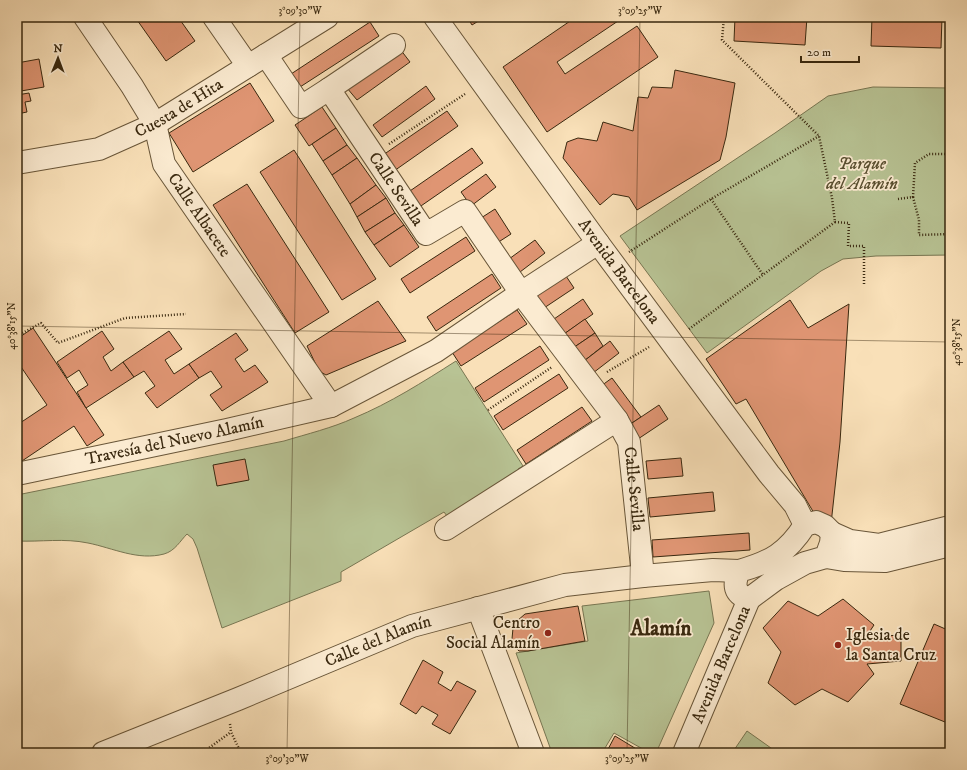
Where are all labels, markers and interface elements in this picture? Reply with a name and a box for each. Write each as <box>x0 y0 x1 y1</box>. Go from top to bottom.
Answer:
text: 3°09'30"W <box>278 5 322 17</box>
text: 3°09'25"W <box>618 5 663 17</box>
north arrow <box>38 38 78 78</box>
scale bar <box>801 38 859 64</box>
text: N <box>54 42 63 56</box>
text: 20 m <box>807 45 831 60</box>
street label: Cuesta de Hita <box>131 73 228 143</box>
street label: Calle Sevilla <box>363 148 429 231</box>
park label: Parque del Alamín <box>825 153 898 195</box>
street label: Calle Albacete <box>163 169 236 261</box>
street label: Avenida Barcelona <box>573 214 666 329</box>
text: 40°38'15"N <box>6 302 18 350</box>
text: 40°38'15"N <box>951 318 963 366</box>
street label: Travesía del Nuevo Alamín <box>83 411 266 470</box>
street label: Calle Sevilla <box>619 446 649 533</box>
street label: Avenida Barcelona <box>687 602 756 727</box>
street label: Calle del Alamín <box>321 610 434 672</box>
place label: Centro Social Alamín <box>446 612 540 654</box>
district label: Alamín <box>630 616 692 642</box>
place label: Iglesia de la Santa Cruz <box>846 624 937 666</box>
marker: Centro Social Alamín <box>543 628 553 638</box>
marker: Iglesia de la Santa Cruz <box>833 640 843 650</box>
text: 3°09'30"W <box>265 753 309 765</box>
text: 3°09'25"W <box>605 753 650 765</box>

